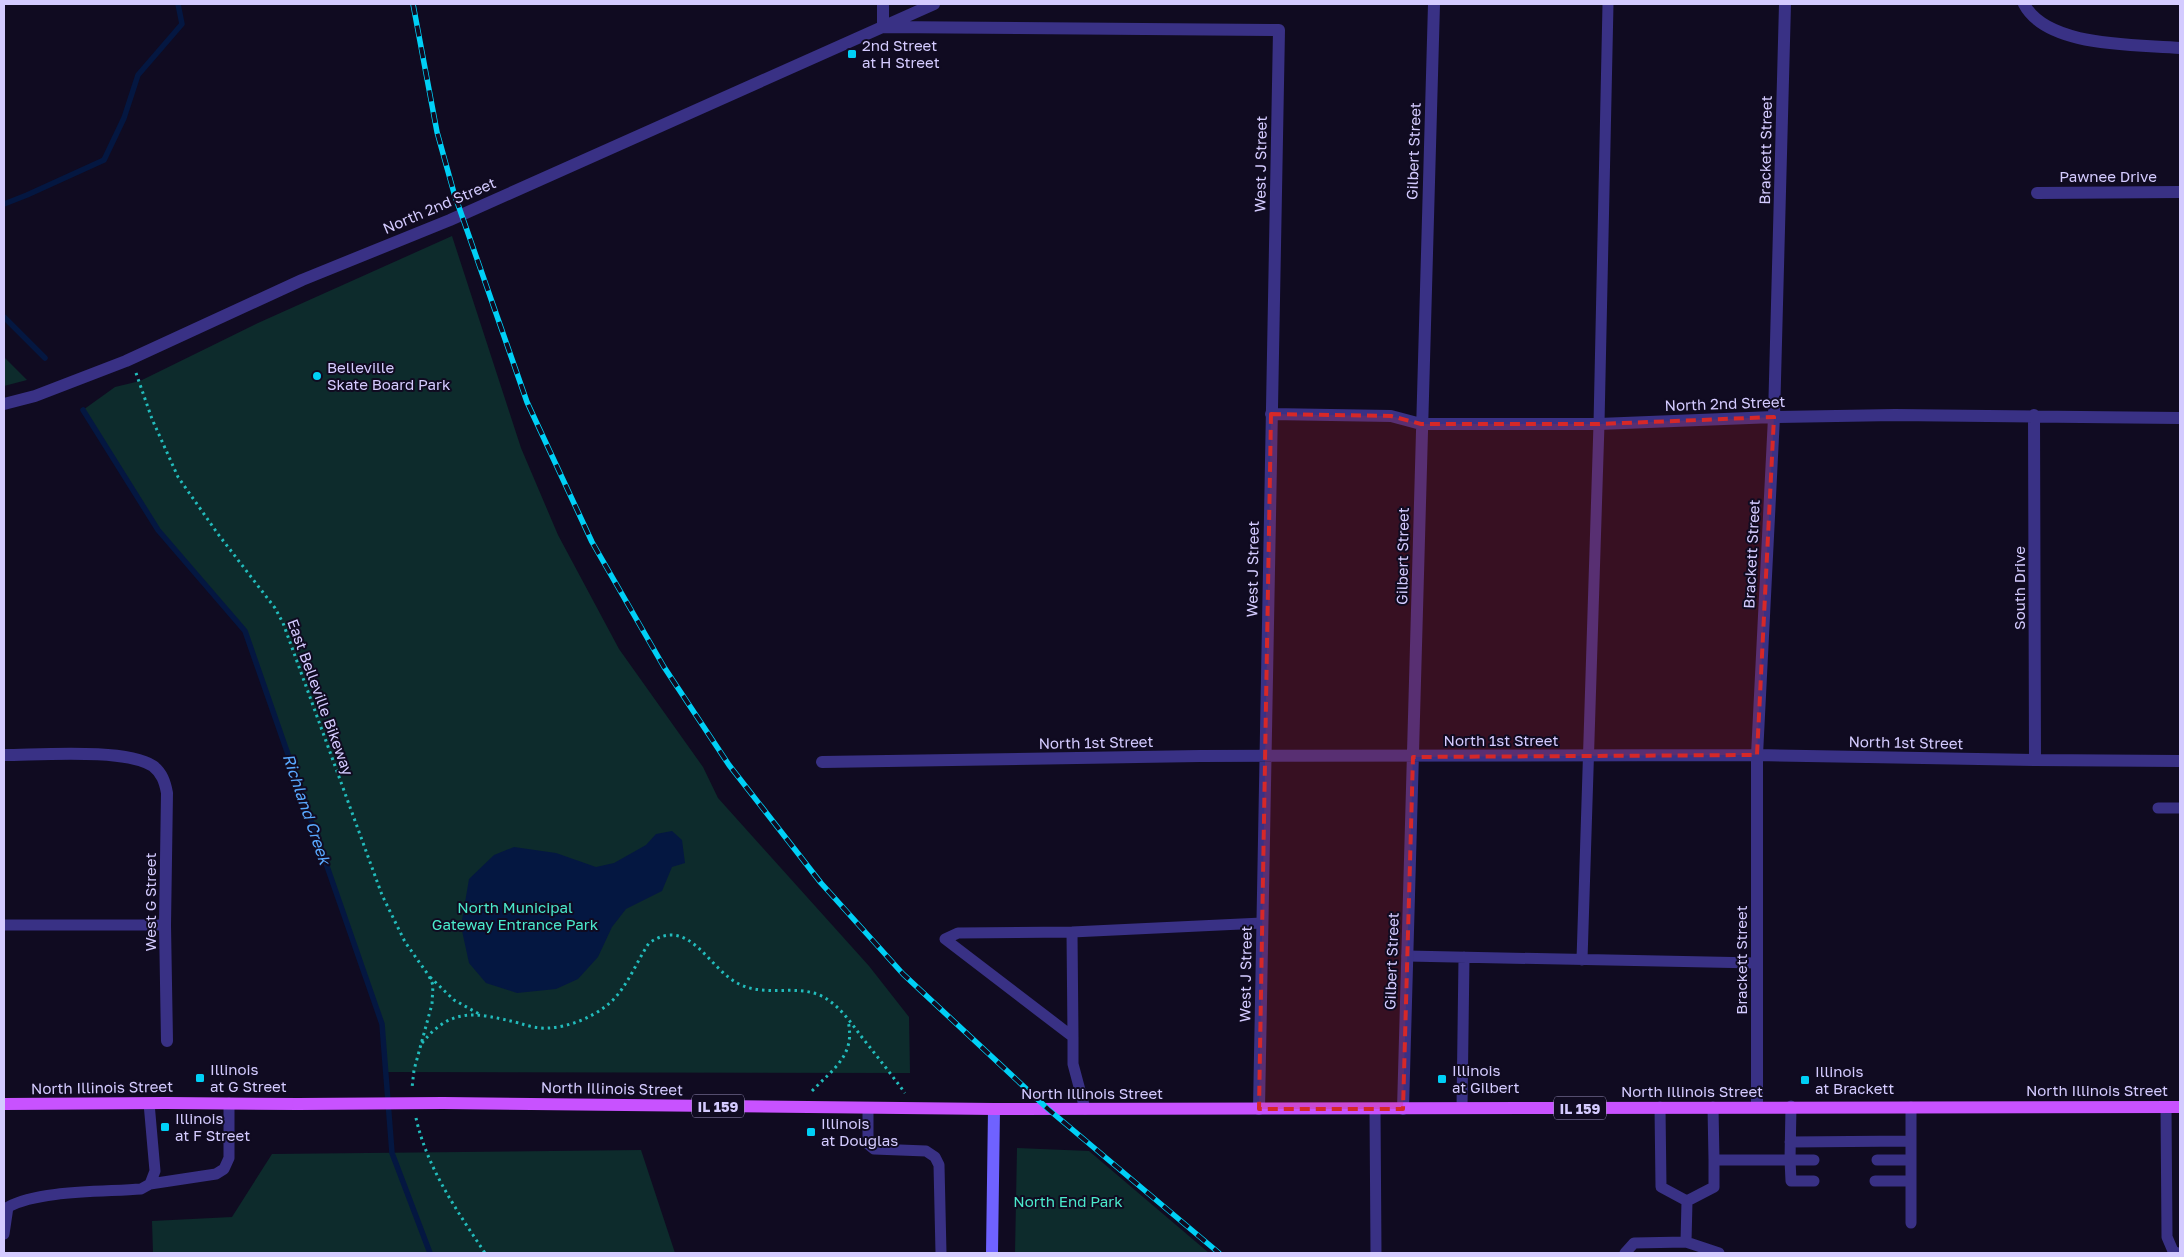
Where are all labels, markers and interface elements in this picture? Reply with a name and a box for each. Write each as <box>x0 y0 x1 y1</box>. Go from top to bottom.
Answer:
place label: 2nd Street at H Street <box>862 36 940 71</box>
marker: 2nd Street at H Street <box>846 48 858 60</box>
street label: Brackett Street <box>1755 95 1775 205</box>
street label: Gilbert Street <box>1402 102 1424 200</box>
street label: West J Street <box>1250 116 1270 212</box>
street label: Pawnee Drive <box>2059 167 2157 185</box>
street label: North 2nd Street <box>380 173 498 237</box>
place label: Belleville Skate Board Park <box>327 358 451 393</box>
marker: Belleville Skate Board Park <box>311 370 323 382</box>
street label: North 2nd Street <box>1664 392 1786 414</box>
street label: Brackett Street <box>1739 499 1763 609</box>
street label: Gilbert Street <box>1392 507 1412 605</box>
street label: West J Street <box>1242 521 1262 617</box>
street label: South Drive <box>2010 546 2028 630</box>
street label: East Belleville Bikeway <box>284 616 358 778</box>
street label: North 1st Street <box>1444 731 1558 749</box>
street label: North 1st Street <box>1038 732 1154 752</box>
street label: North 1st Street <box>1848 732 1964 752</box>
water label: Richland Creek <box>279 751 336 869</box>
street label: West G Street <box>141 853 159 951</box>
park label: North Municipal Gateway Entrance Park <box>432 898 599 933</box>
street label: Brackett Street <box>1732 905 1750 1015</box>
street label: Gilbert Street <box>1380 912 1402 1010</box>
street label: West J Street <box>1235 926 1255 1022</box>
place label: Illinois at G Street <box>210 1060 287 1095</box>
place label: Illinois at Gilbert <box>1452 1061 1520 1096</box>
place label: Illinois at Brackett <box>1815 1062 1894 1097</box>
marker: Illinois at G Street <box>194 1072 206 1084</box>
marker: Illinois at Gilbert <box>1436 1073 1448 1085</box>
marker: Illinois at Brackett <box>1799 1074 1811 1086</box>
street label: North Illinois Street <box>31 1077 173 1097</box>
street label: North Illinois Street <box>541 1078 683 1098</box>
street label: North Illinois Street <box>2026 1081 2168 1099</box>
street label: North Illinois Street <box>1621 1082 1763 1100</box>
street label: North Illinois Street <box>1021 1084 1163 1102</box>
road number: IL 159 <box>692 1094 744 1118</box>
road number: IL 159 <box>1554 1096 1606 1120</box>
place label: Illinois at F Street <box>175 1109 250 1144</box>
place label: Illinois at Douglas <box>821 1114 898 1149</box>
marker: Illinois at F Street <box>159 1121 171 1133</box>
marker: Illinois at Douglas <box>805 1126 817 1138</box>
park label: North End Park <box>1013 1192 1123 1210</box>

